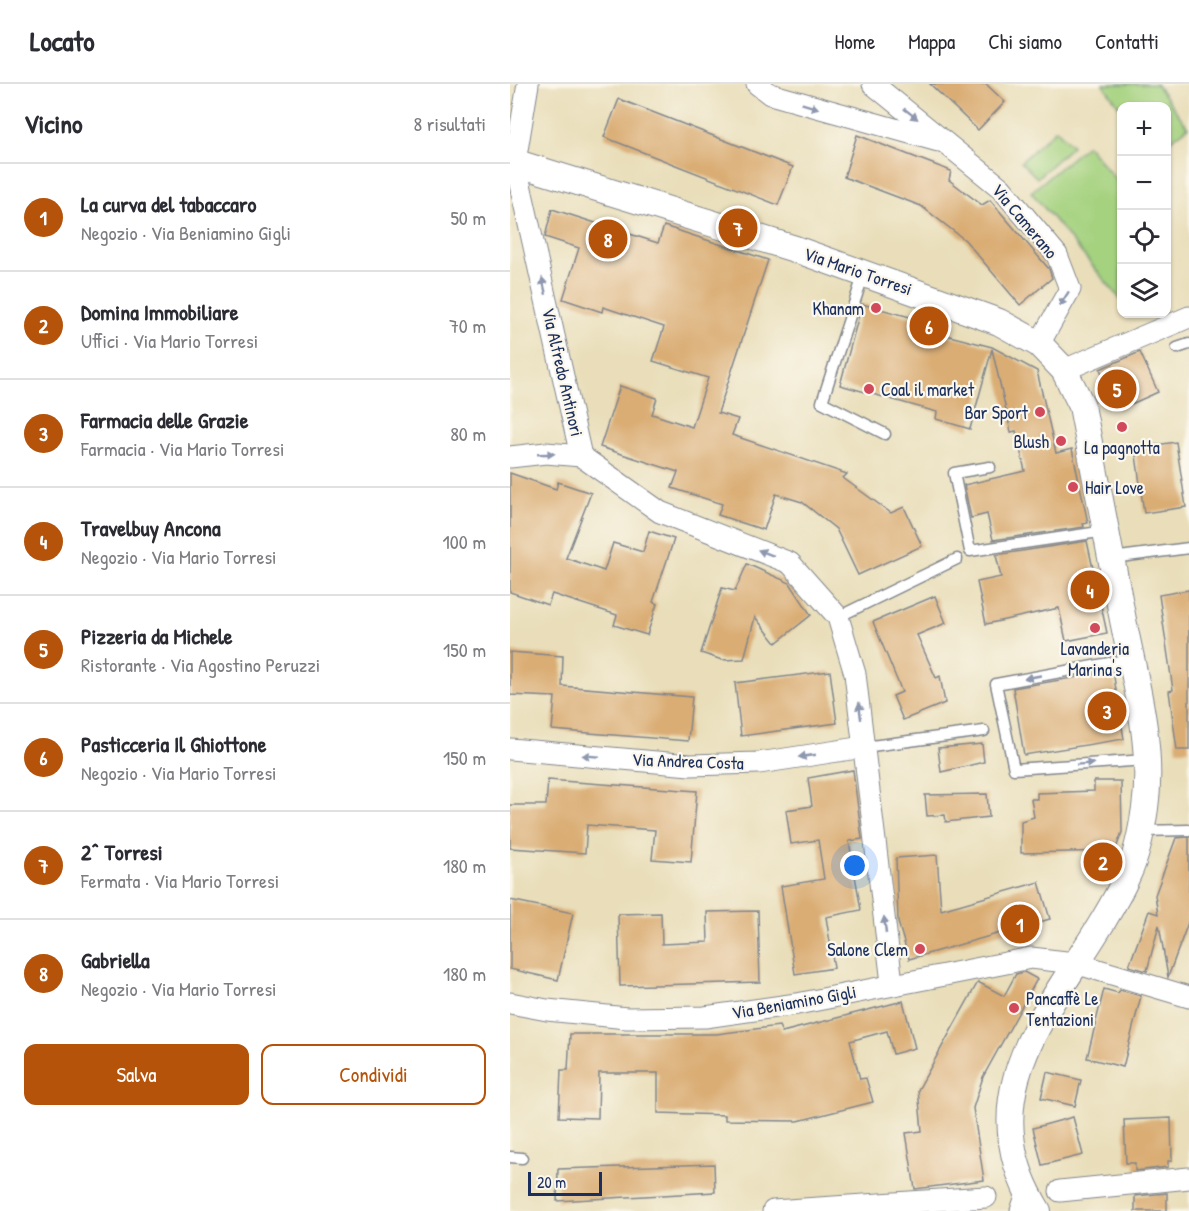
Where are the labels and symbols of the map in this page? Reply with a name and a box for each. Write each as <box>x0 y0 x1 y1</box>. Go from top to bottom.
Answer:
one-way arrow <box>801 102 819 111</box>
one-way arrow <box>903 107 918 119</box>
street label: Via Camerano <box>986 178 1064 264</box>
pin: 7 <box>718 206 758 250</box>
pin: 8 <box>588 216 628 262</box>
street label: Via Mario Torresi <box>800 241 916 301</box>
one-way arrow <box>539 277 548 296</box>
one-way arrow <box>1058 291 1069 308</box>
place label: Khanam <box>813 296 864 321</box>
marker: Khanam <box>869 301 883 315</box>
pin: 6 <box>910 304 948 348</box>
street label: Via Alfredo Antinori <box>536 305 590 439</box>
pin: 5 <box>1098 366 1136 412</box>
place label: Coal il market <box>881 377 975 402</box>
marker: Coal il market <box>862 382 876 396</box>
place label: Bar Sport <box>964 400 1029 425</box>
marker: Bar Sport <box>1033 405 1047 419</box>
marker: La pagnotta <box>1115 420 1129 434</box>
place label: Blush <box>1013 429 1049 454</box>
marker: Blush <box>1054 434 1068 448</box>
place label: La pagnotta <box>1084 435 1160 460</box>
one-way arrow <box>536 449 555 459</box>
place label: Hair Love <box>1085 475 1144 500</box>
marker: Hair Love <box>1066 480 1080 494</box>
one-way arrow <box>757 548 775 558</box>
pin: 4 <box>1070 568 1110 612</box>
marker: Lavanderia Marina's <box>1088 621 1102 635</box>
place label: Lavanderia Marina's <box>1061 636 1129 682</box>
one-way arrow <box>1023 673 1042 682</box>
pin: 3 <box>1088 688 1126 734</box>
one-way arrow <box>855 701 864 720</box>
street label: Via Andrea Costa <box>632 747 744 775</box>
one-way arrow <box>582 751 601 761</box>
one-way arrow <box>797 751 816 760</box>
one-way arrow <box>1075 760 1094 769</box>
pin: 2 <box>1084 840 1122 884</box>
your location <box>840 851 869 880</box>
pin: 1 <box>1000 902 1040 946</box>
one-way arrow <box>881 916 890 935</box>
place label: Salone Clem <box>827 937 908 962</box>
marker: Salone Clem <box>913 942 927 956</box>
street label: Via Beniamino Gigli <box>730 979 858 1025</box>
place label: Pancaffè Le Tentazioni <box>1026 986 1099 1032</box>
marker: Pancaffè Le Tentazioni <box>1007 1001 1021 1015</box>
scale bar <box>528 1169 602 1196</box>

